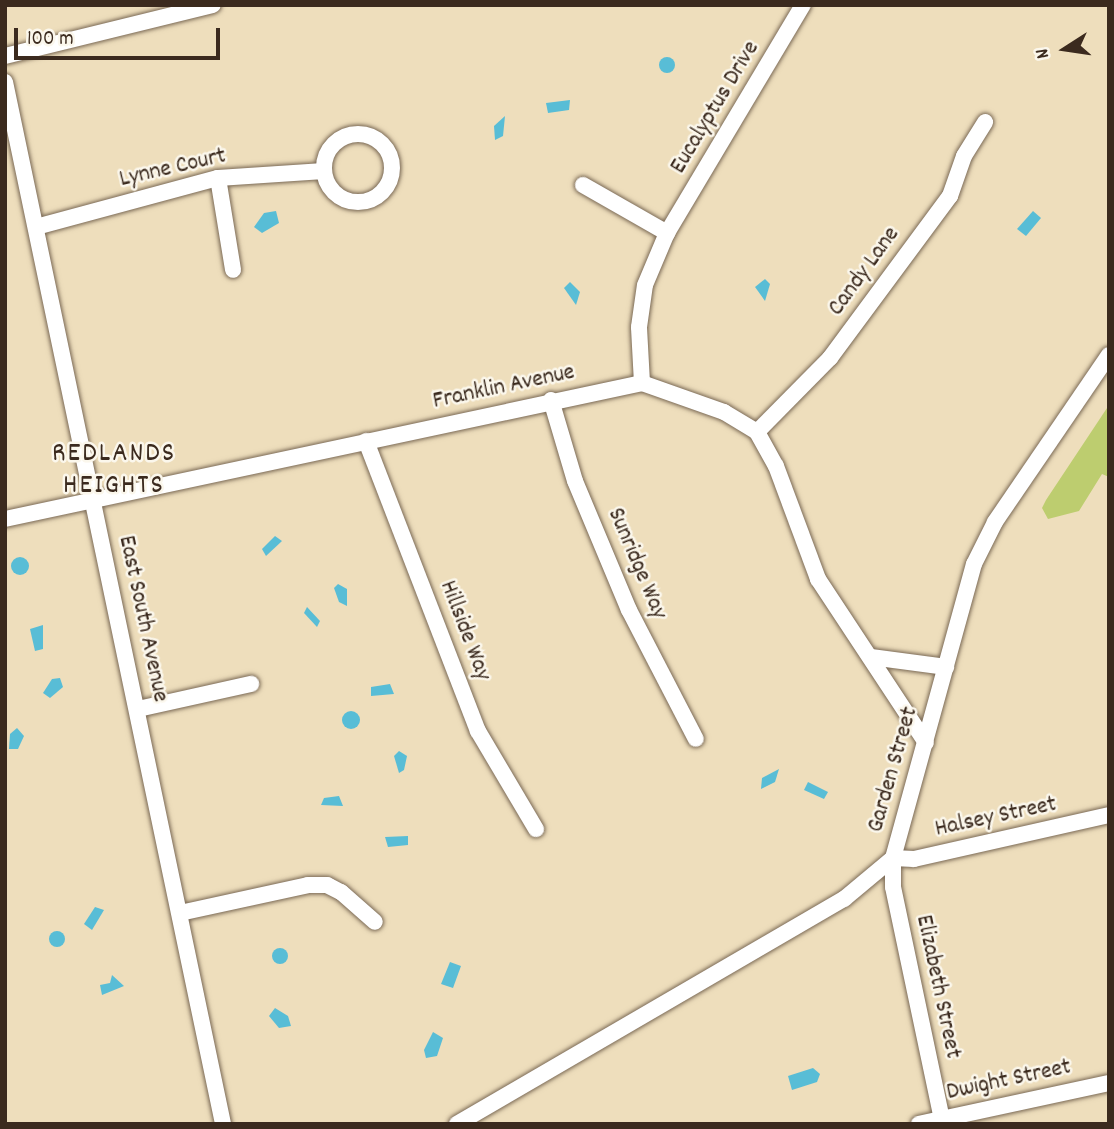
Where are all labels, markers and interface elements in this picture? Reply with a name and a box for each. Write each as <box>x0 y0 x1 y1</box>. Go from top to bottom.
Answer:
scale bar <box>18 14 224 58</box>
north arrow <box>1030 14 1100 84</box>
text: 100 m <box>27 25 74 55</box>
street label: Eucalyptus Drive <box>665 36 767 180</box>
text: N <box>1030 46 1058 61</box>
street label: Lynne Court <box>117 143 229 195</box>
street label: Candy Lane <box>823 222 907 322</box>
street label: Franklin Avenue <box>431 359 577 417</box>
district label: REDLANDS HEIGHTS <box>53 438 175 504</box>
street label: Sunridge Way <box>600 504 672 624</box>
street label: East South Avenue <box>110 533 174 705</box>
street label: Hillside Way <box>432 577 496 685</box>
street label: Garden Street <box>862 704 926 836</box>
street label: Halsey Street <box>933 791 1059 845</box>
street label: Elizabeth Street <box>908 913 966 1061</box>
street label: Dwight Street <box>944 1054 1074 1108</box>

